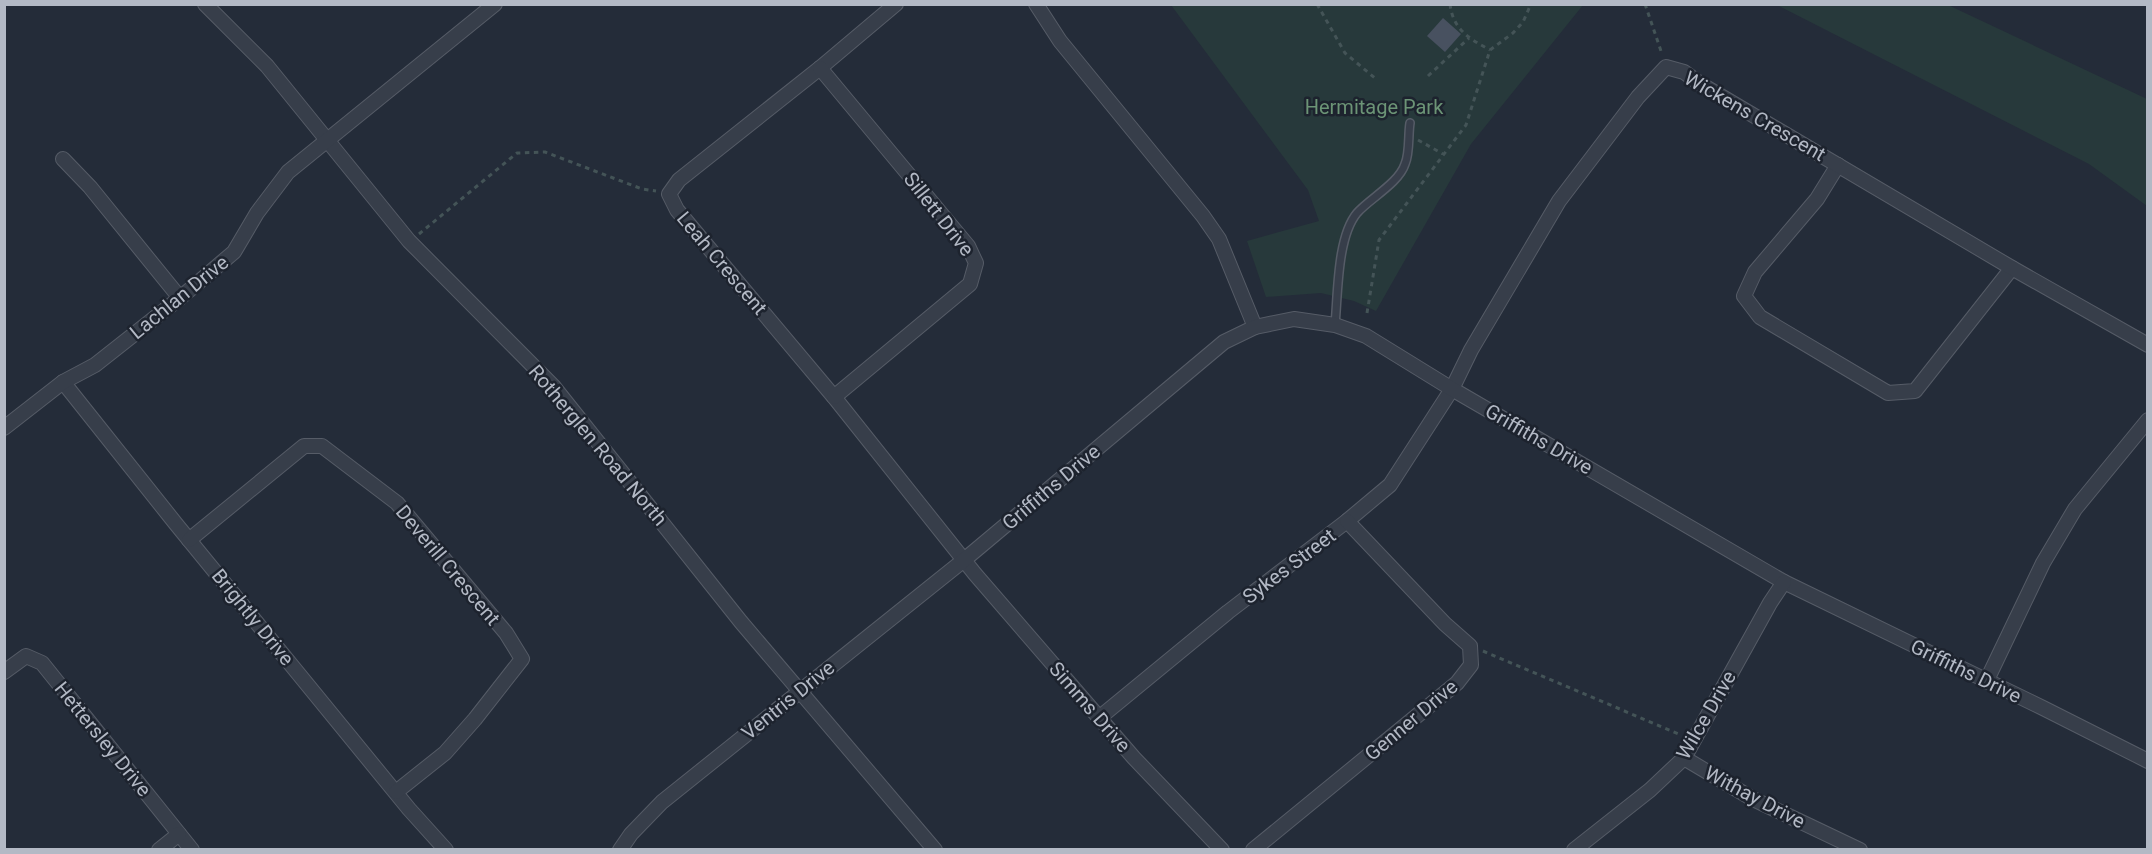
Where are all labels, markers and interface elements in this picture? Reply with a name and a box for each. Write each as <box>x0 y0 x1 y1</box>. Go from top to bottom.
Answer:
street label: Wickens Crescent <box>1680 66 1830 166</box>
park label: Hermitage Park <box>1305 95 1444 119</box>
street label: Sillett Drive <box>899 167 979 261</box>
street label: Leah Crescent <box>672 206 772 320</box>
street label: Lachlan Drive <box>125 250 233 344</box>
street label: Rotherglen Road North <box>524 360 672 530</box>
street label: Griffiths Drive <box>1481 399 1597 479</box>
street label: Griffiths Drive <box>997 439 1105 535</box>
street label: Deverill Crescent <box>391 500 505 630</box>
street label: Sykes Street <box>1238 523 1340 609</box>
street label: Brightly Drive <box>207 564 299 670</box>
street label: Griffiths Drive <box>1907 634 2025 708</box>
street label: Ventris Drive <box>737 655 839 745</box>
street label: Simms Drive <box>1044 657 1136 757</box>
street label: Wilce Drive <box>1671 666 1741 764</box>
street label: Genner Drive <box>1360 674 1462 766</box>
street label: Hettersley Drive <box>50 677 156 801</box>
street label: Withay Drive <box>1701 761 1809 833</box>

